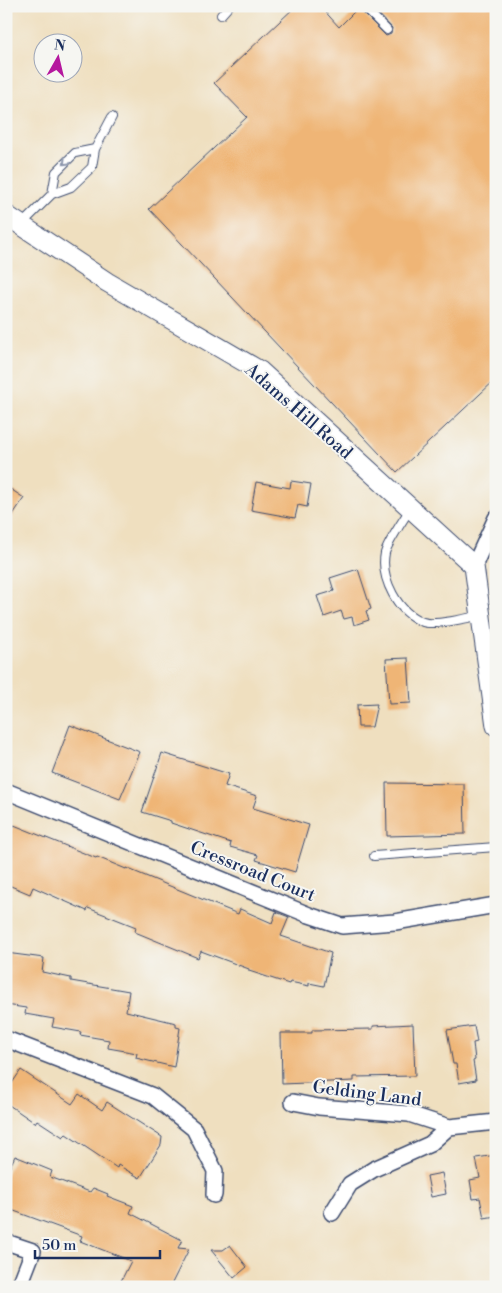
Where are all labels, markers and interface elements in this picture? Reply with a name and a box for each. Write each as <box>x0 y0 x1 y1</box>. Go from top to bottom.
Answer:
north arrow <box>32 32 82 82</box>
text: N <box>53 36 66 56</box>
one-way arrow <box>63 156 72 165</box>
street label: Adams Hill Road <box>239 358 358 465</box>
street label: Cressroad Court <box>187 836 319 907</box>
street label: Gelding Land <box>311 1075 423 1112</box>
scale bar <box>35 1228 160 1260</box>
text: 50 m <box>42 1236 76 1255</box>

